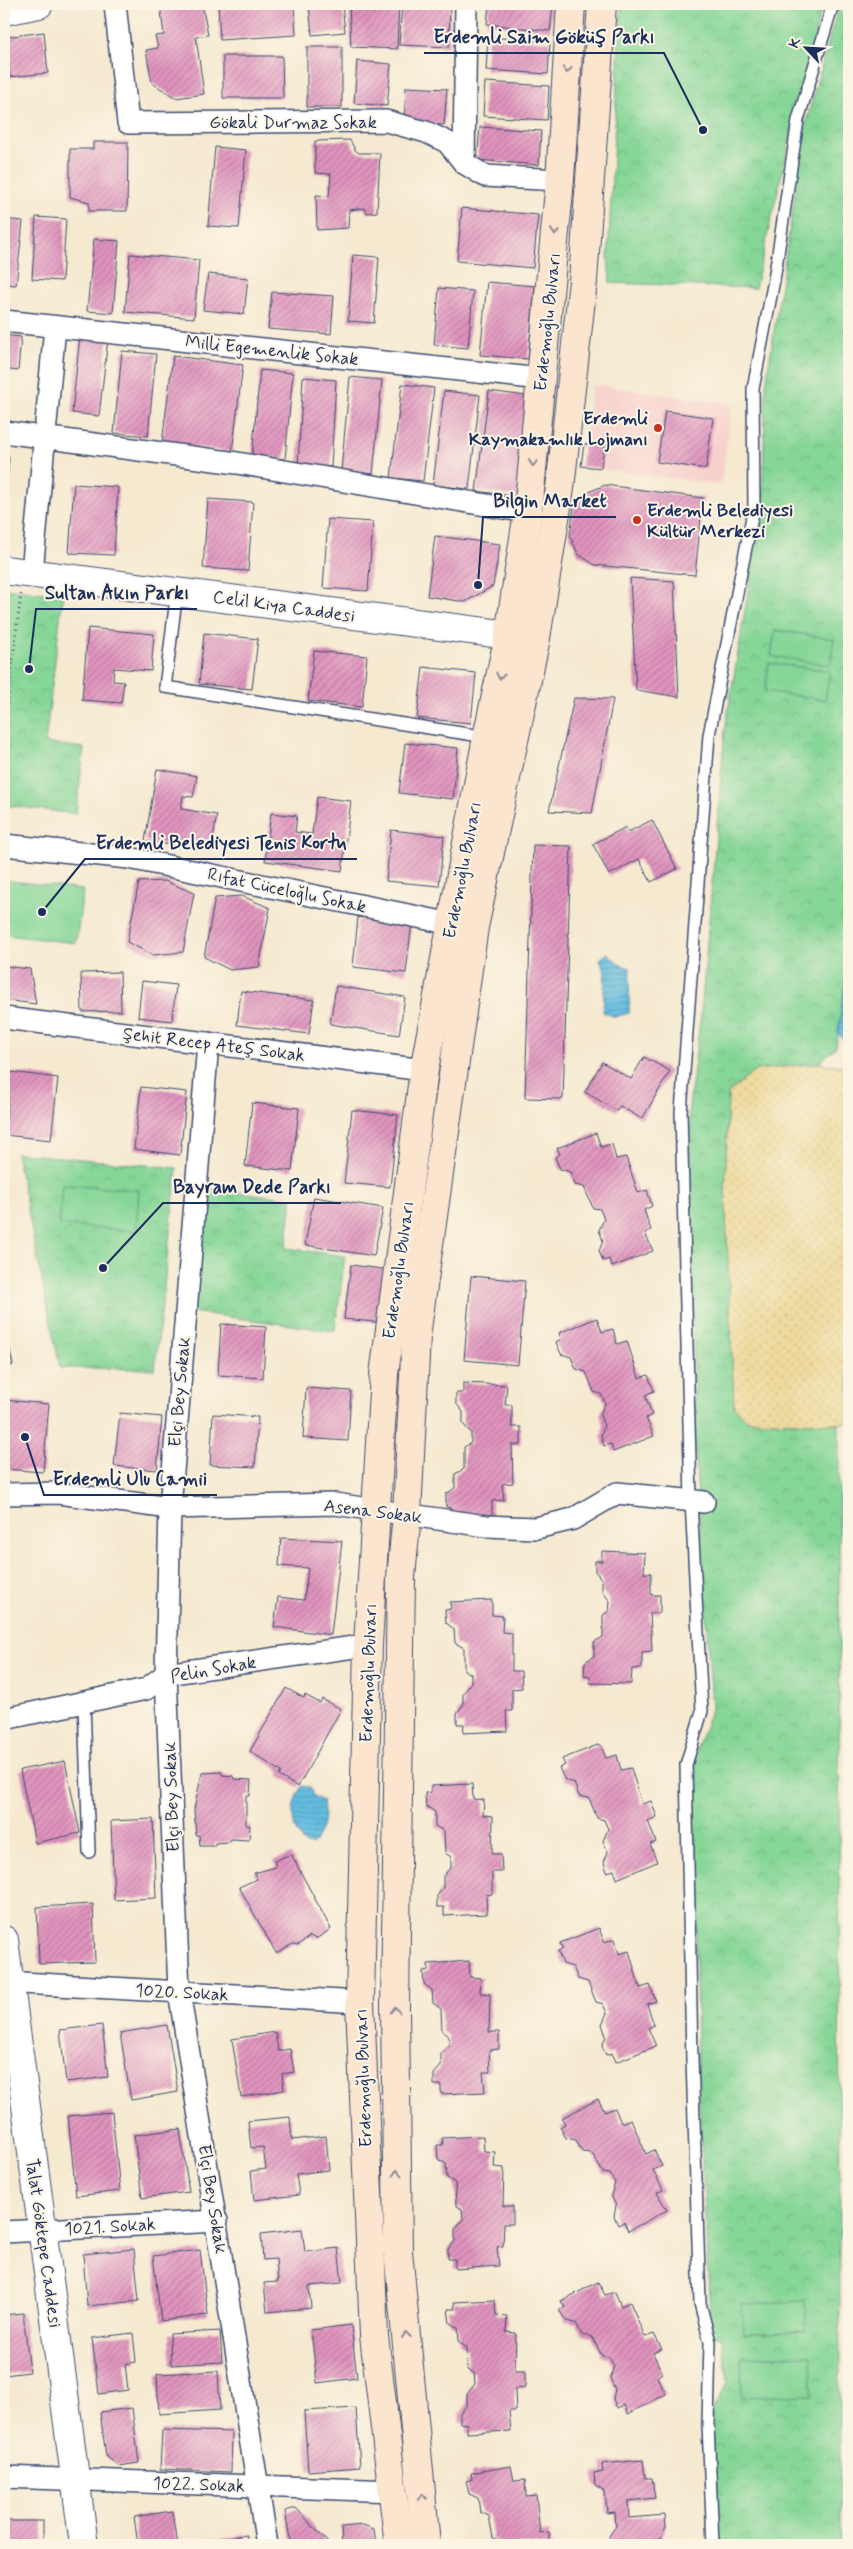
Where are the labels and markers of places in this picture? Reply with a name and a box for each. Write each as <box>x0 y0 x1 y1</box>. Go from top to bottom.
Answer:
callout: Erdemli Saim Göküş Parkı <box>424 19 664 53</box>
place label: Erdemli Kaymakamlık Lojmanı <box>469 407 648 452</box>
marker: Erdemli Kaymakamlık Lojmanı <box>652 422 664 434</box>
callout: Bilgin Market <box>483 483 616 517</box>
place label: Erdemli Belediyesi Kültür Merkezi <box>647 499 793 544</box>
marker: Erdemli Belediyesi Kültür Merkezi <box>631 514 643 526</box>
callout: Sultan Akın Parkı <box>36 575 197 609</box>
callout: Erdemli Belediyesi Tenis Kortu <box>85 825 357 859</box>
callout: Bayram Dede Parkı <box>163 1169 341 1203</box>
callout: Erdemli Ulu Camii <box>44 1461 217 1495</box>

